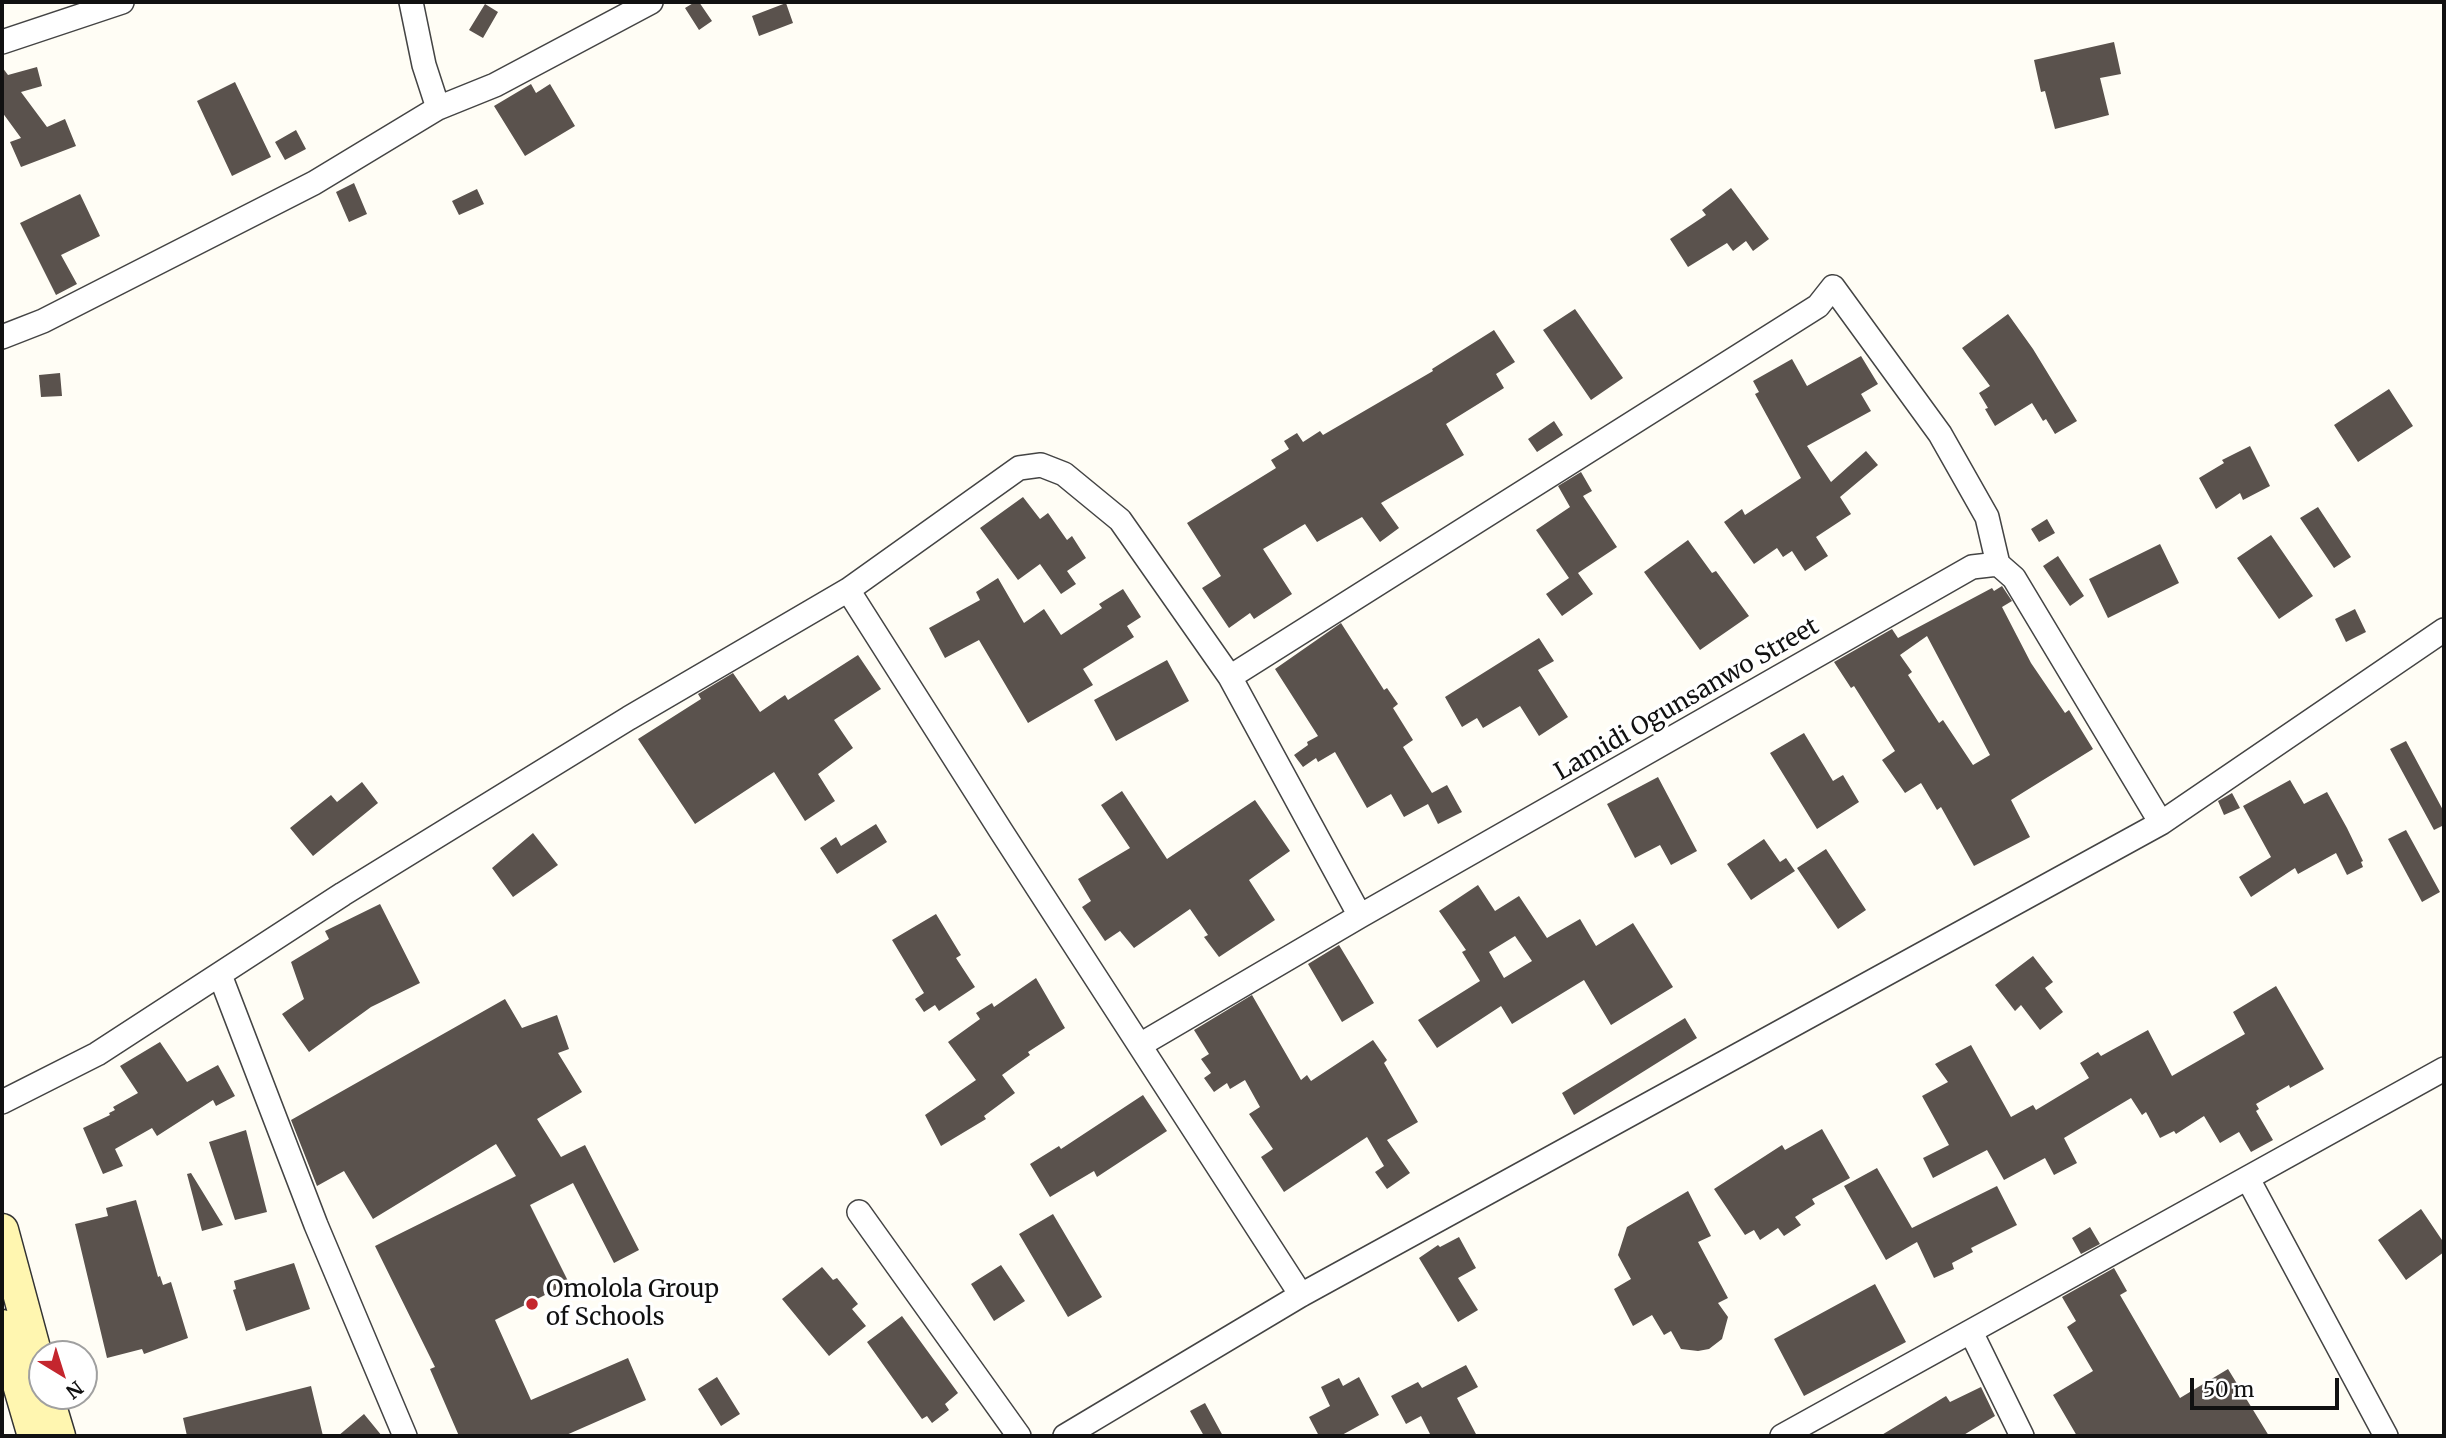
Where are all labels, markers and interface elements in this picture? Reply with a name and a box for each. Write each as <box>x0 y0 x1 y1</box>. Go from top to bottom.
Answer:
street label: Lamidi Ogunsanwo Street <box>1550 613 1824 787</box>
place label: Omolola Group of Schools <box>546 1276 719 1332</box>
marker: Omolola Group of Schools <box>524 1296 540 1312</box>
north arrow <box>28 1340 98 1410</box>
scale bar <box>2194 1364 2343 1408</box>
text: N <box>61 1376 88 1404</box>
text: 50 m <box>2203 1376 2254 1403</box>

